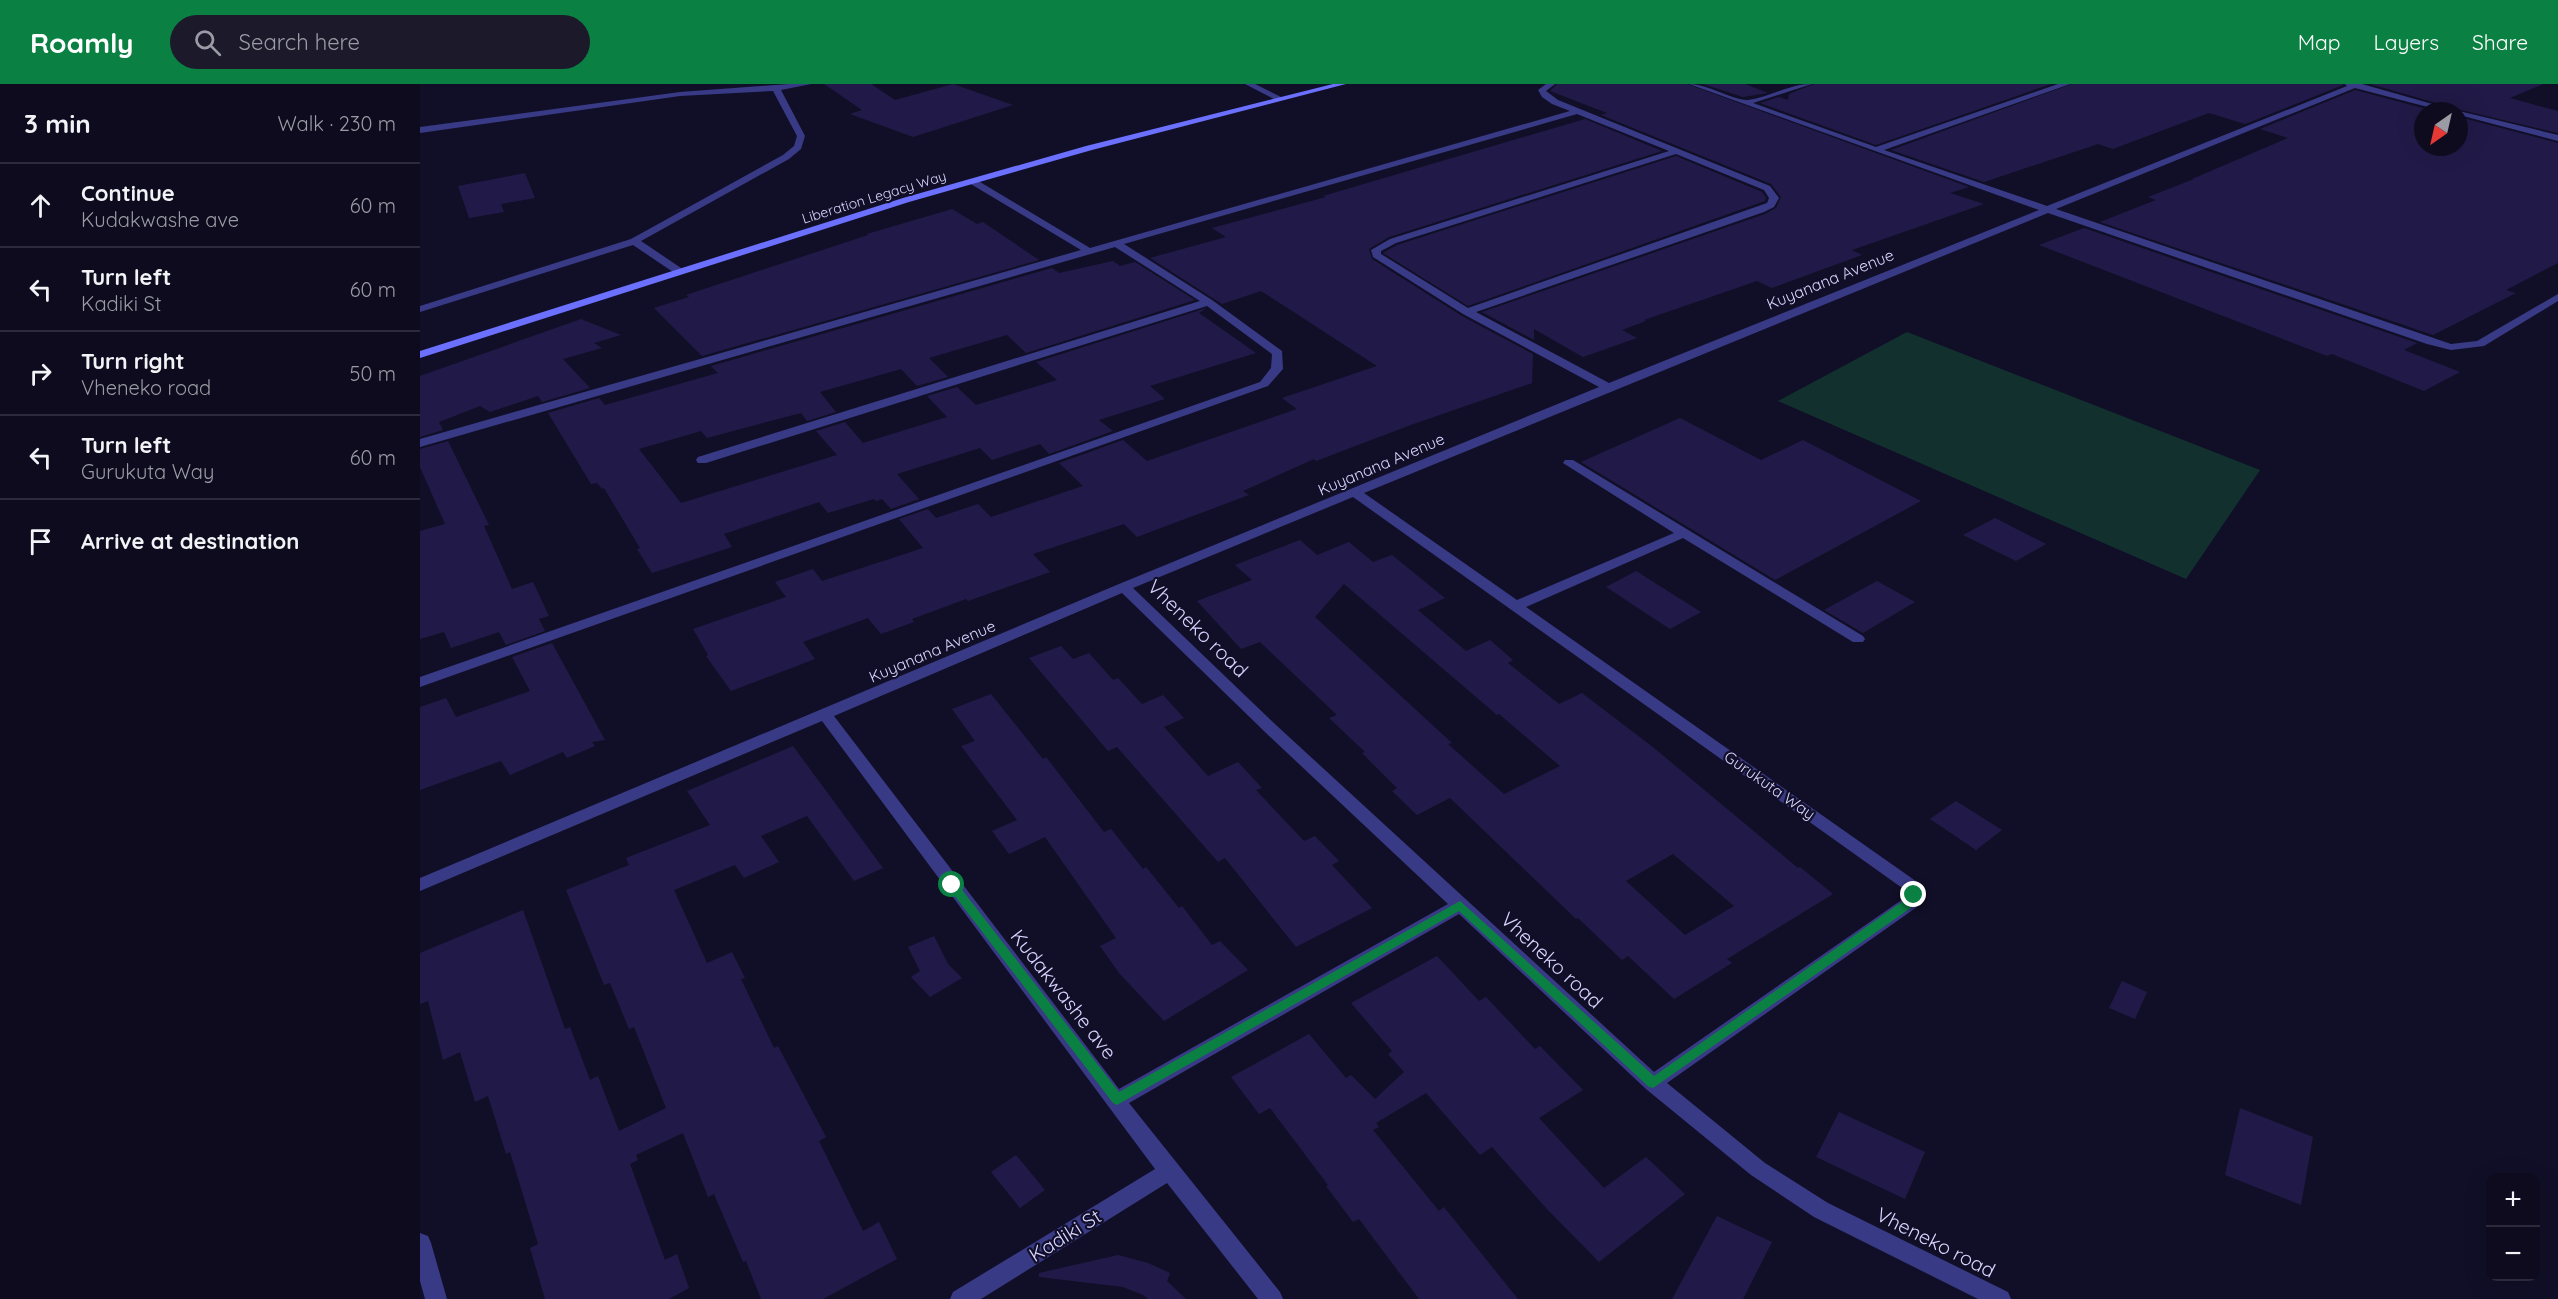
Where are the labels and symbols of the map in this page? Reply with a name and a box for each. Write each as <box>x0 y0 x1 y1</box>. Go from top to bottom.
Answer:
north arrow <box>2414 102 2468 156</box>
street label: Liberation Legacy Way <box>800 166 948 228</box>
street label: Kuyanana Avenue <box>1763 244 1897 314</box>
street label: Kuyanana Avenue <box>1315 428 1447 500</box>
street label: Vheneko road <box>1142 574 1254 682</box>
street label: Kuyanana Avenue <box>866 615 998 687</box>
street label: Gurukuta Way <box>1721 746 1819 824</box>
route start <box>938 871 964 897</box>
route end <box>1900 881 1926 907</box>
street label: Vheneko road <box>1496 906 1608 1014</box>
street label: Kudakwashe ave <box>1006 924 1122 1064</box>
street label: Vheneko road <box>1872 1201 2000 1283</box>
street label: Kadiki St <box>1024 1203 1106 1267</box>

